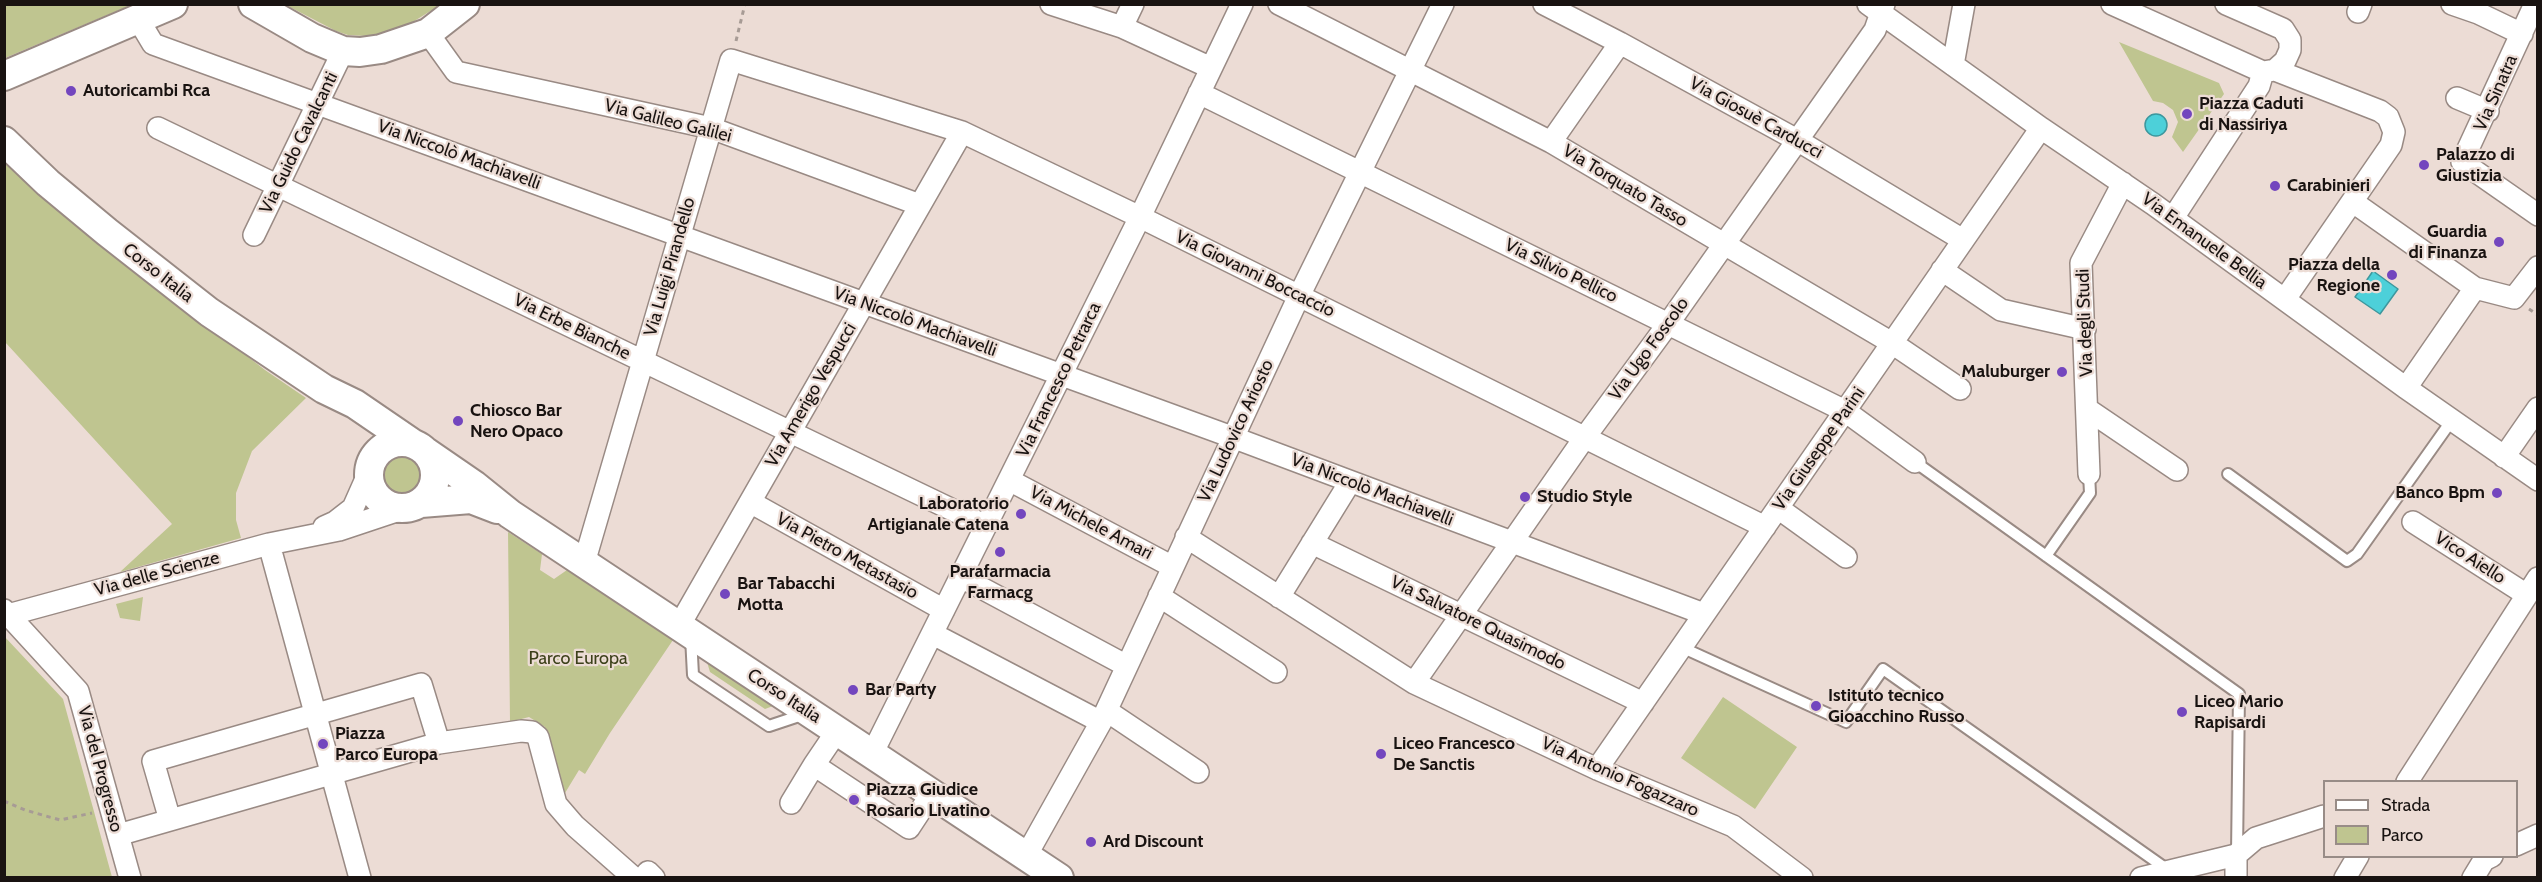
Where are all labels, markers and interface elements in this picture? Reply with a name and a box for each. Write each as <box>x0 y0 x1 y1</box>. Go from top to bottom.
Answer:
street label: Via Sinatra <box>2470 51 2522 135</box>
street label: Via Guido Cavalcanti <box>255 69 343 217</box>
street label: Via Giosuè Carducci <box>1686 72 1826 164</box>
place label: Autoricambi Rca <box>83 80 210 102</box>
marker: Autoricambi Rca <box>64 84 78 98</box>
place label: Piazza Caduti di Nassiriya <box>2199 93 2304 136</box>
street label: Via Galileo Galilei <box>602 95 734 147</box>
marker: Piazza Caduti di Nassiriya <box>2180 107 2194 121</box>
street label: Via Niccolò Machiavelli <box>374 115 544 195</box>
street label: Via Torquato Tasso <box>1559 140 1691 232</box>
place label: Palazzo di Giustizia <box>2436 144 2515 186</box>
marker: Palazzo di Giustizia <box>2417 158 2431 172</box>
place label: Carabinieri <box>2287 175 2370 197</box>
marker: Carabinieri <box>2268 179 2282 193</box>
street label: Via Emanuele Bellia <box>2137 188 2271 294</box>
street label: Via Luigi Pirandello <box>640 195 700 339</box>
place label: Guardia di Finanza <box>2408 221 2487 264</box>
street label: Via Giovanni Boccaccio <box>1172 226 1338 322</box>
street label: Via Silvio Pellico <box>1501 234 1621 308</box>
marker: Guardia di Finanza <box>2492 235 2506 249</box>
street label: Corso Italia <box>118 239 198 307</box>
place label: Piazza della Regione <box>2288 254 2380 296</box>
marker: Piazza della Regione <box>2385 268 2399 282</box>
street label: Via degli Studi <box>2072 269 2098 377</box>
street label: Via Niccolò Machiavelli <box>830 282 1000 362</box>
street label: Via Erbe Bianche <box>510 289 634 365</box>
street label: Via Ugo Foscolo <box>1604 293 1694 405</box>
street label: Via Francesco Petrarca <box>1012 299 1106 461</box>
street label: Via Amerigo Vespucci <box>761 319 861 471</box>
street label: Via Ludovico Ariosto <box>1193 356 1279 506</box>
place label: Maluburger <box>1961 361 2050 383</box>
marker: Maluburger <box>2055 365 2069 379</box>
street label: Via Giuseppe Parini <box>1768 383 1870 515</box>
place label: Chiosco Bar Nero Opaco <box>470 400 563 442</box>
marker: Chiosco Bar Nero Opaco <box>451 414 465 428</box>
street label: Via Niccolò Machiavelli <box>1288 449 1456 531</box>
street label: Via Michele Amari <box>1026 482 1156 564</box>
place label: Banco Bpm <box>2395 482 2485 504</box>
place label: Studio Style <box>1537 486 1632 508</box>
marker: Banco Bpm <box>2490 486 2504 500</box>
marker: Studio Style <box>1518 490 1532 504</box>
place label: Laboratorio Artigianale Catena <box>868 493 1009 536</box>
marker: Laboratorio Artigianale Catena <box>1014 507 1028 521</box>
street label: Via Pietro Metastasio <box>772 508 922 604</box>
street label: Vico Aiello <box>2431 527 2509 589</box>
marker: Parafarmacia Farmacg <box>993 545 1007 559</box>
street label: Via delle Scienze <box>92 547 222 601</box>
place label: Parafarmacia Farmacg <box>949 561 1051 604</box>
street label: Via Salvatore Quasimodo <box>1387 571 1569 675</box>
place label: Bar Tabacchi Motta <box>737 573 835 616</box>
marker: Bar Tabacchi Motta <box>718 587 732 601</box>
park label: Parco Europa <box>528 648 628 670</box>
street label: Corso Italia <box>743 664 825 728</box>
place label: Bar Party <box>865 679 936 701</box>
marker: Bar Party <box>846 683 860 697</box>
place label: Istituto tecnico Gioacchino Russo <box>1828 685 1965 728</box>
place label: Liceo Mario Rapisardi <box>2194 691 2283 734</box>
marker: Istituto tecnico Gioacchino Russo <box>1809 699 1823 713</box>
street label: Via del Progresso <box>73 704 127 834</box>
marker: Liceo Mario Rapisardi <box>2175 705 2189 719</box>
place label: Piazza Parco Europa <box>335 723 438 766</box>
place label: Liceo Francesco De Sanctis <box>1393 733 1515 776</box>
street label: Via Antonio Fogazzaro <box>1538 733 1702 821</box>
marker: Piazza Parco Europa <box>316 737 330 751</box>
marker: Liceo Francesco De Sanctis <box>1374 747 1388 761</box>
place label: Piazza Giudice Rosario Livatino <box>866 779 990 822</box>
legend <box>2323 780 2518 858</box>
marker: Piazza Giudice Rosario Livatino <box>847 793 861 807</box>
text: Strada <box>2381 794 2430 816</box>
text: Parco <box>2381 824 2423 846</box>
place label: Ard Discount <box>1103 831 1203 853</box>
marker: Ard Discount <box>1084 835 1098 849</box>

